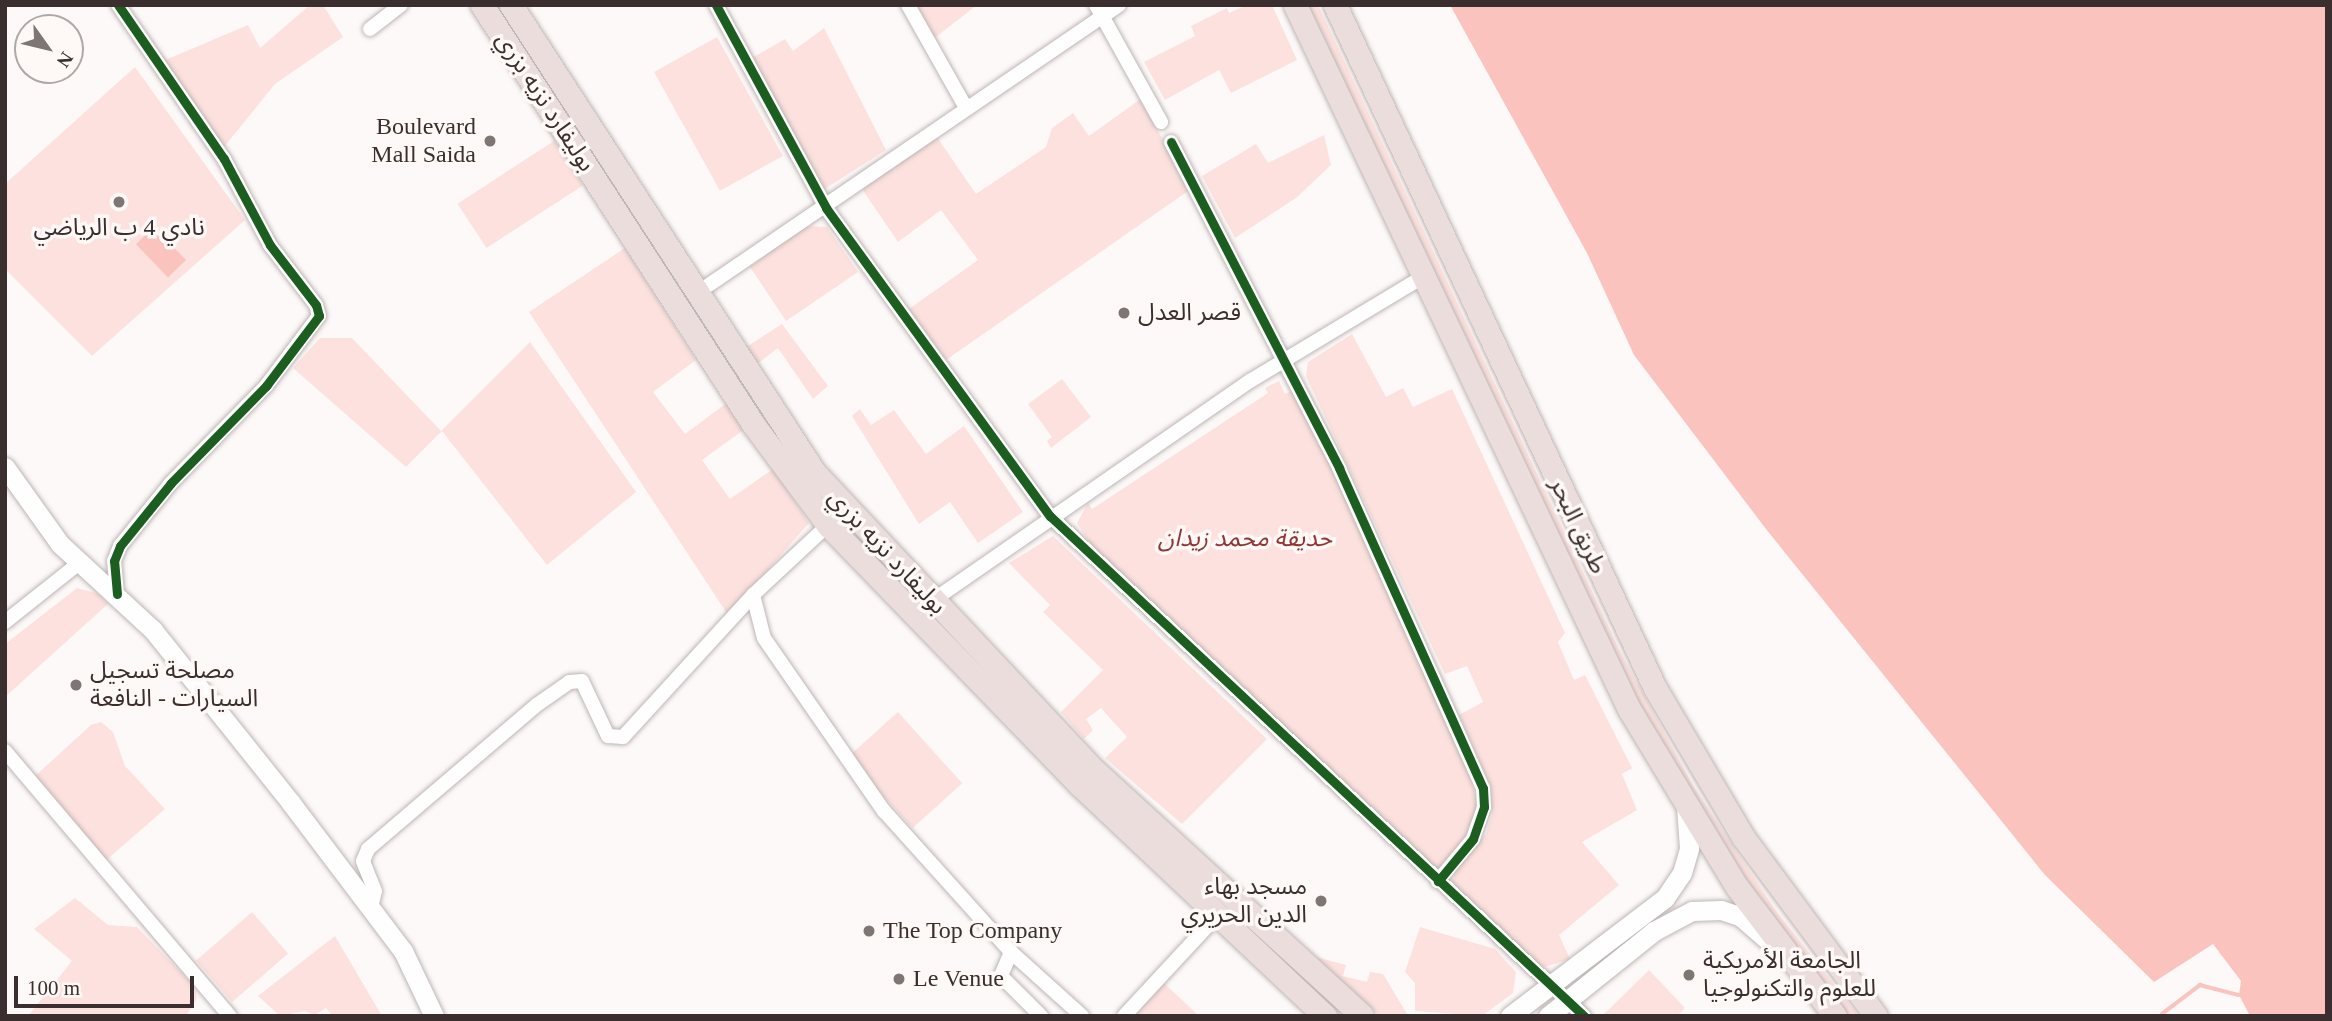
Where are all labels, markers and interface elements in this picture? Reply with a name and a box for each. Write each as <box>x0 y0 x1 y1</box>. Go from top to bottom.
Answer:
north arrow <box>14 14 84 84</box>
street label: بوليفارد نزيه بزري <box>489 27 601 177</box>
text: N <box>53 48 78 71</box>
place label: Boulevard Mall Saida <box>371 113 476 169</box>
marker: Boulevard Mall Saida <box>482 133 498 149</box>
marker: نادي 4 ب الرياضي <box>111 194 127 210</box>
place label: نادي 4 ب الرياضي <box>33 214 205 242</box>
place label: قصر العدل <box>1138 299 1241 327</box>
marker: قصر العدل <box>1116 305 1132 321</box>
street label: طريق البحر <box>1543 473 1613 579</box>
street label: بوليفارد نزيه بزري <box>822 484 952 620</box>
park label: حديقة محمد زيدان <box>1158 525 1332 553</box>
place label: مصلحة تسجيل السيارات - النافعة <box>90 657 258 713</box>
marker: مصلحة تسجيل السيارات - النافعة <box>68 677 84 693</box>
place label: مسجد بهاء الدين الحريري <box>1181 873 1307 929</box>
marker: مسجد بهاء الدين الحريري <box>1313 893 1329 909</box>
place label: The Top Company <box>883 917 1063 945</box>
marker: The Top Company <box>861 923 877 939</box>
place label: الجامعة الأمريكية للعلوم والتكنولوجيا <box>1703 947 1876 1003</box>
scale bar <box>18 962 198 1006</box>
place label: Le Venue <box>913 965 1004 993</box>
marker: الجامعة الأمريكية للعلوم والتكنولوجيا <box>1681 967 1697 983</box>
marker: Le Venue <box>891 971 907 987</box>
text: 100 m <box>27 976 80 1000</box>

